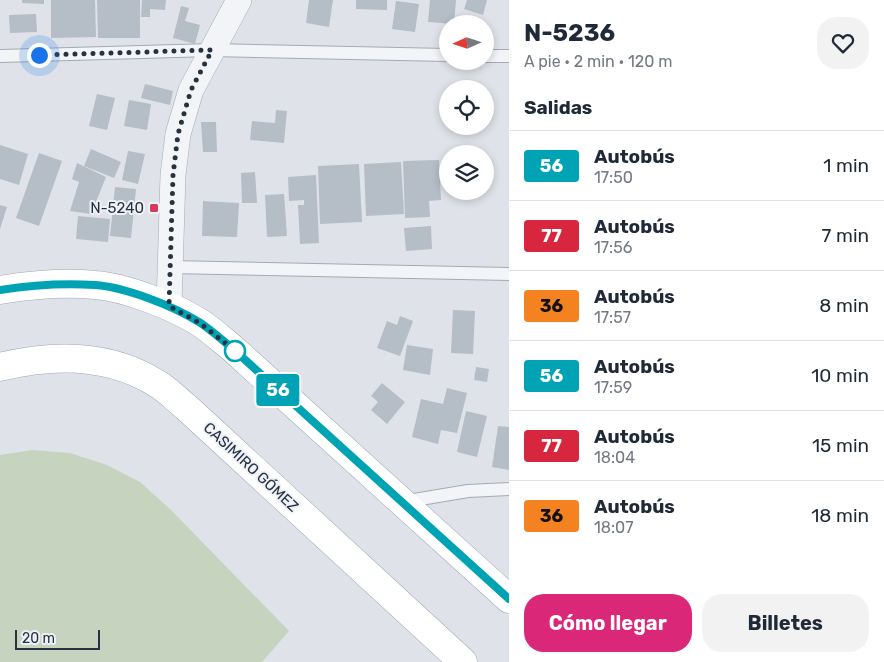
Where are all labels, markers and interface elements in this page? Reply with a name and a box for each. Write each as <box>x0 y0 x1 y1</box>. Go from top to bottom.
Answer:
north arrow <box>439 15 494 70</box>
map controls <box>439 15 494 200</box>
button: heart <box>817 17 869 69</box>
text: N-5236 <box>524 19 615 47</box>
your location <box>27 43 52 68</box>
text: A pie · 2 min · 120 m <box>524 52 672 71</box>
button: locate <box>439 80 494 135</box>
text: Salidas <box>524 96 592 119</box>
button: layers <box>439 145 494 200</box>
text: Autobús <box>594 145 675 168</box>
text: 1 min <box>823 154 869 177</box>
text: 56 <box>540 155 563 177</box>
text: 17:50 <box>594 168 633 187</box>
place label: N-5240 <box>90 199 144 217</box>
marker: N-5240 <box>148 202 160 214</box>
text: Autobús <box>594 215 675 238</box>
text: 7 min <box>822 224 869 247</box>
text: 77 <box>541 225 562 247</box>
text: 17:56 <box>594 238 632 257</box>
text: Autobús <box>594 285 675 308</box>
text: 8 min <box>819 294 869 317</box>
text: 36 <box>540 295 563 317</box>
text: 17:57 <box>594 308 631 327</box>
unlabelled marker <box>224 340 246 362</box>
text: Autobús <box>594 355 675 378</box>
text: 10 min <box>811 364 869 387</box>
text: 56 <box>540 365 563 387</box>
line badge: 56 <box>256 374 300 406</box>
text: 17:59 <box>594 378 632 397</box>
text: 56 <box>266 379 290 401</box>
street label: CASIMIRO GÓMEZ <box>200 418 302 516</box>
text: Autobús <box>594 425 675 448</box>
text: 15 min <box>812 434 869 457</box>
text: 77 <box>541 435 562 457</box>
text: 18:04 <box>594 448 635 467</box>
text: Autobús <box>594 495 675 518</box>
text: 18 min <box>811 504 869 527</box>
text: 36 <box>540 505 563 527</box>
text: 18:07 <box>594 518 634 537</box>
button: Cómo llegar <box>524 594 692 652</box>
button: Billetes <box>702 594 869 652</box>
scale bar <box>15 627 100 650</box>
text: 20 m <box>22 630 55 647</box>

